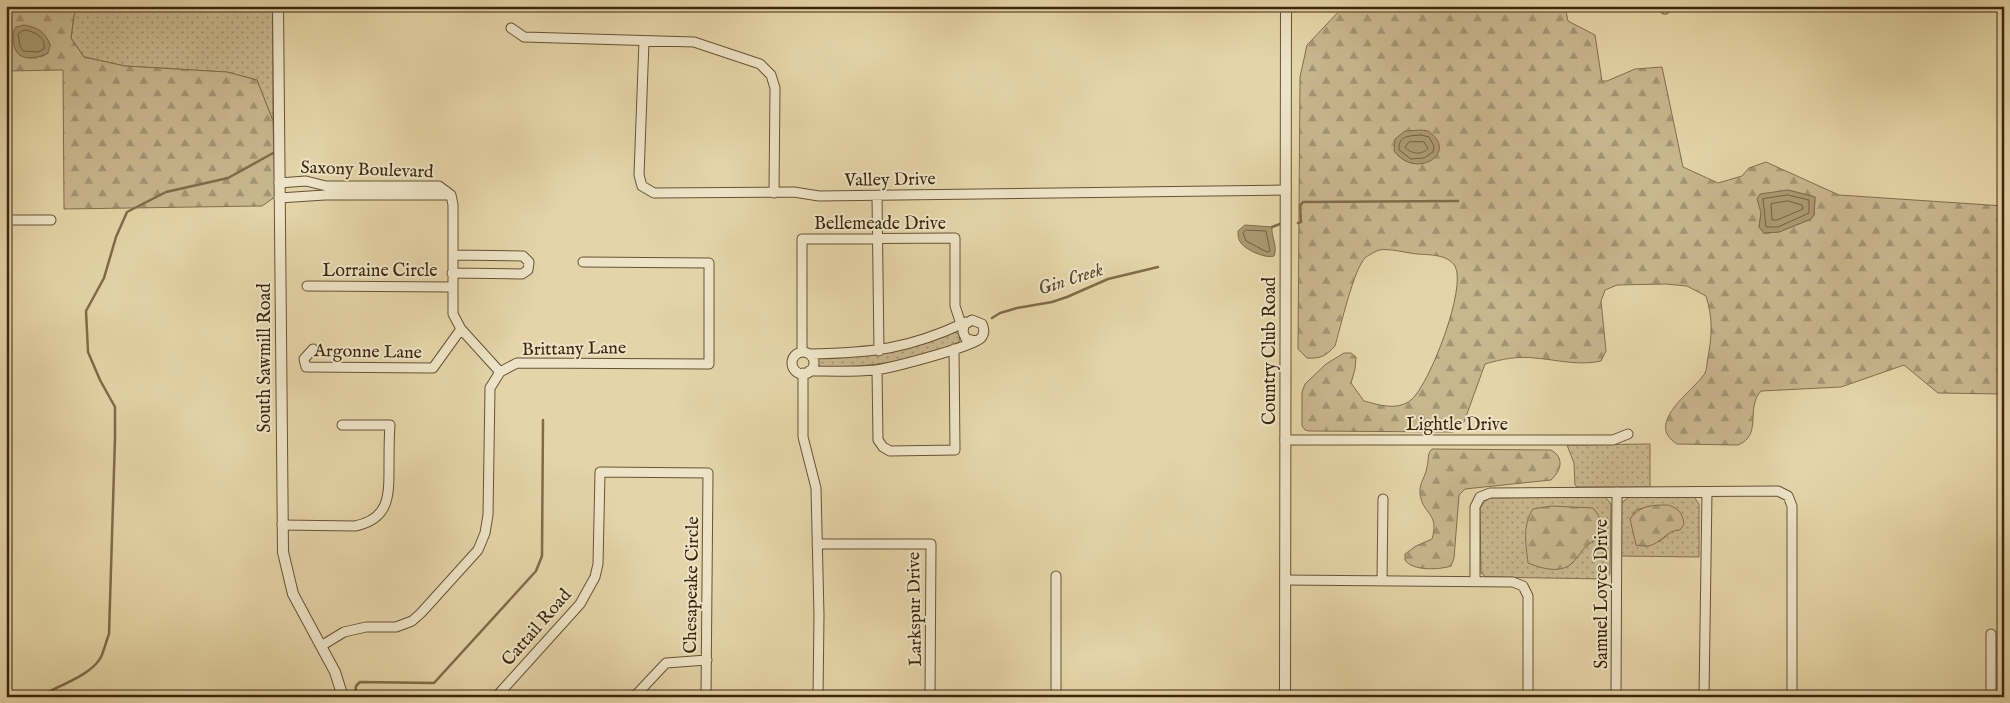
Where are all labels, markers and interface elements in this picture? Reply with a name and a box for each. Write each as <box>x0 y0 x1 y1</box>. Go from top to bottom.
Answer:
street label: Saxony Boulevard <box>300 157 434 184</box>
street label: Valley Drive <box>843 168 936 193</box>
street label: Bellemeade Drive <box>814 213 946 236</box>
water label: Gin Creek <box>1035 258 1107 302</box>
street label: Lorraine Circle <box>322 260 438 283</box>
street label: Country Club Road <box>1259 276 1282 425</box>
street label: South Sawmill Road <box>254 283 277 433</box>
street label: Brittany Lane <box>522 337 626 362</box>
street label: Argonne Lane <box>313 340 422 365</box>
street label: Lightle Drive <box>1406 414 1508 437</box>
street label: Chesapeake Circle <box>680 516 705 654</box>
street label: Samuel Loyce Drive <box>1591 519 1614 669</box>
street label: Larkspur Drive <box>903 552 928 666</box>
street label: Cattail Road <box>497 584 577 671</box>

